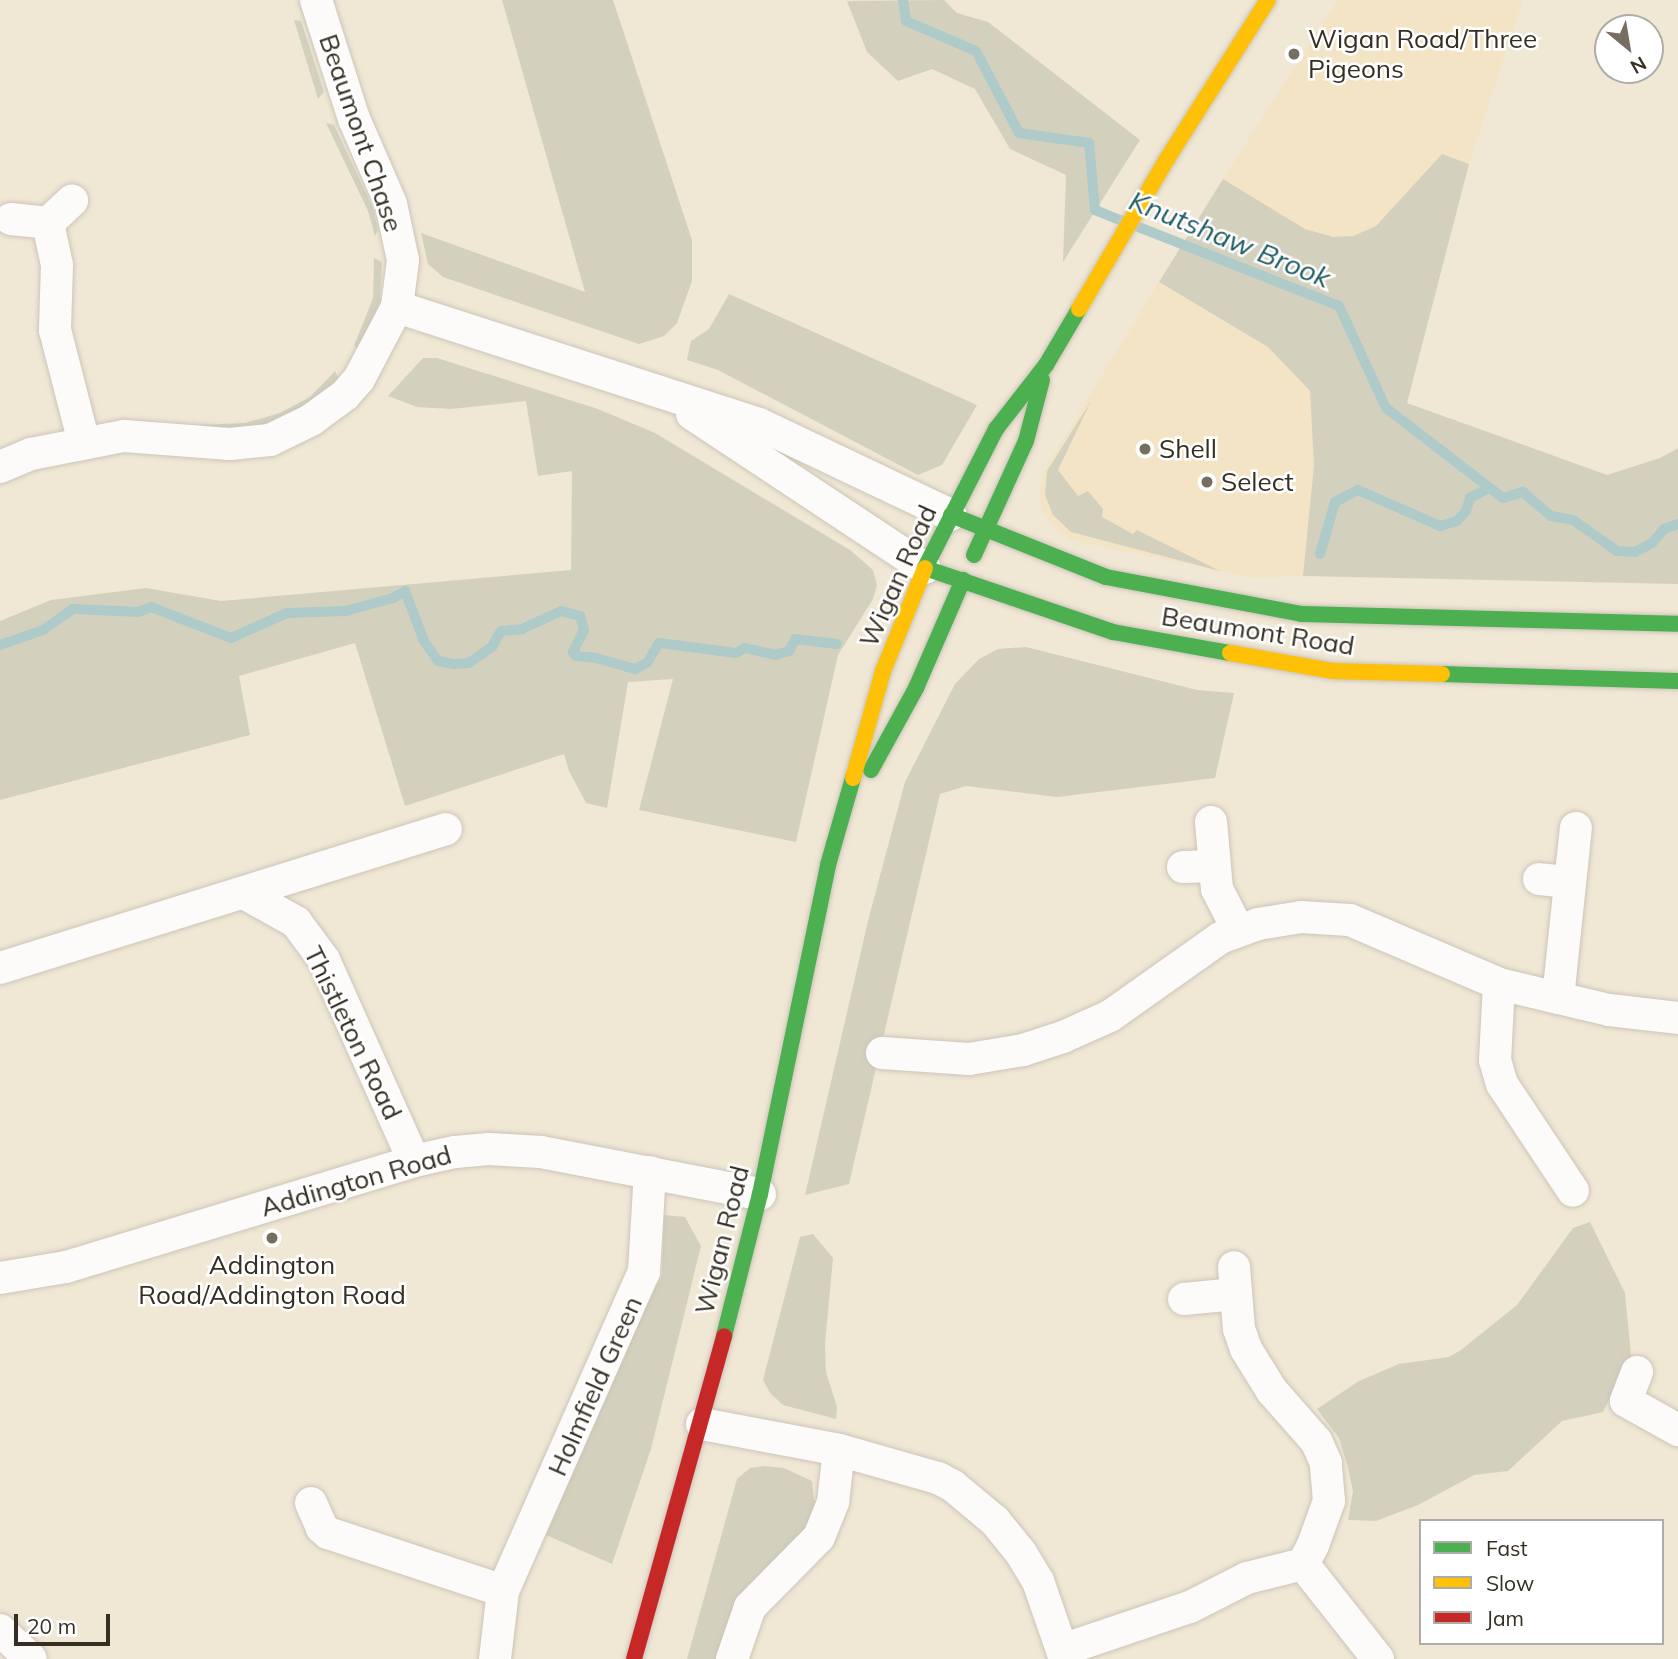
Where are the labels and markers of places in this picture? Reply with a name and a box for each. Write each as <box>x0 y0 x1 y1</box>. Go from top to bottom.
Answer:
place label: Wigan Road/Three Pigeons <box>1308 23 1537 84</box>
marker: Wigan Road/Three Pigeons <box>1286 46 1302 62</box>
place label: Shell <box>1159 433 1217 465</box>
marker: Shell <box>1137 441 1153 457</box>
place label: Select <box>1221 466 1294 498</box>
marker: Select <box>1199 474 1215 490</box>
marker: Addington Road/Addington Road <box>264 1230 280 1246</box>
place label: Addington Road/Addington Road <box>138 1249 406 1310</box>

